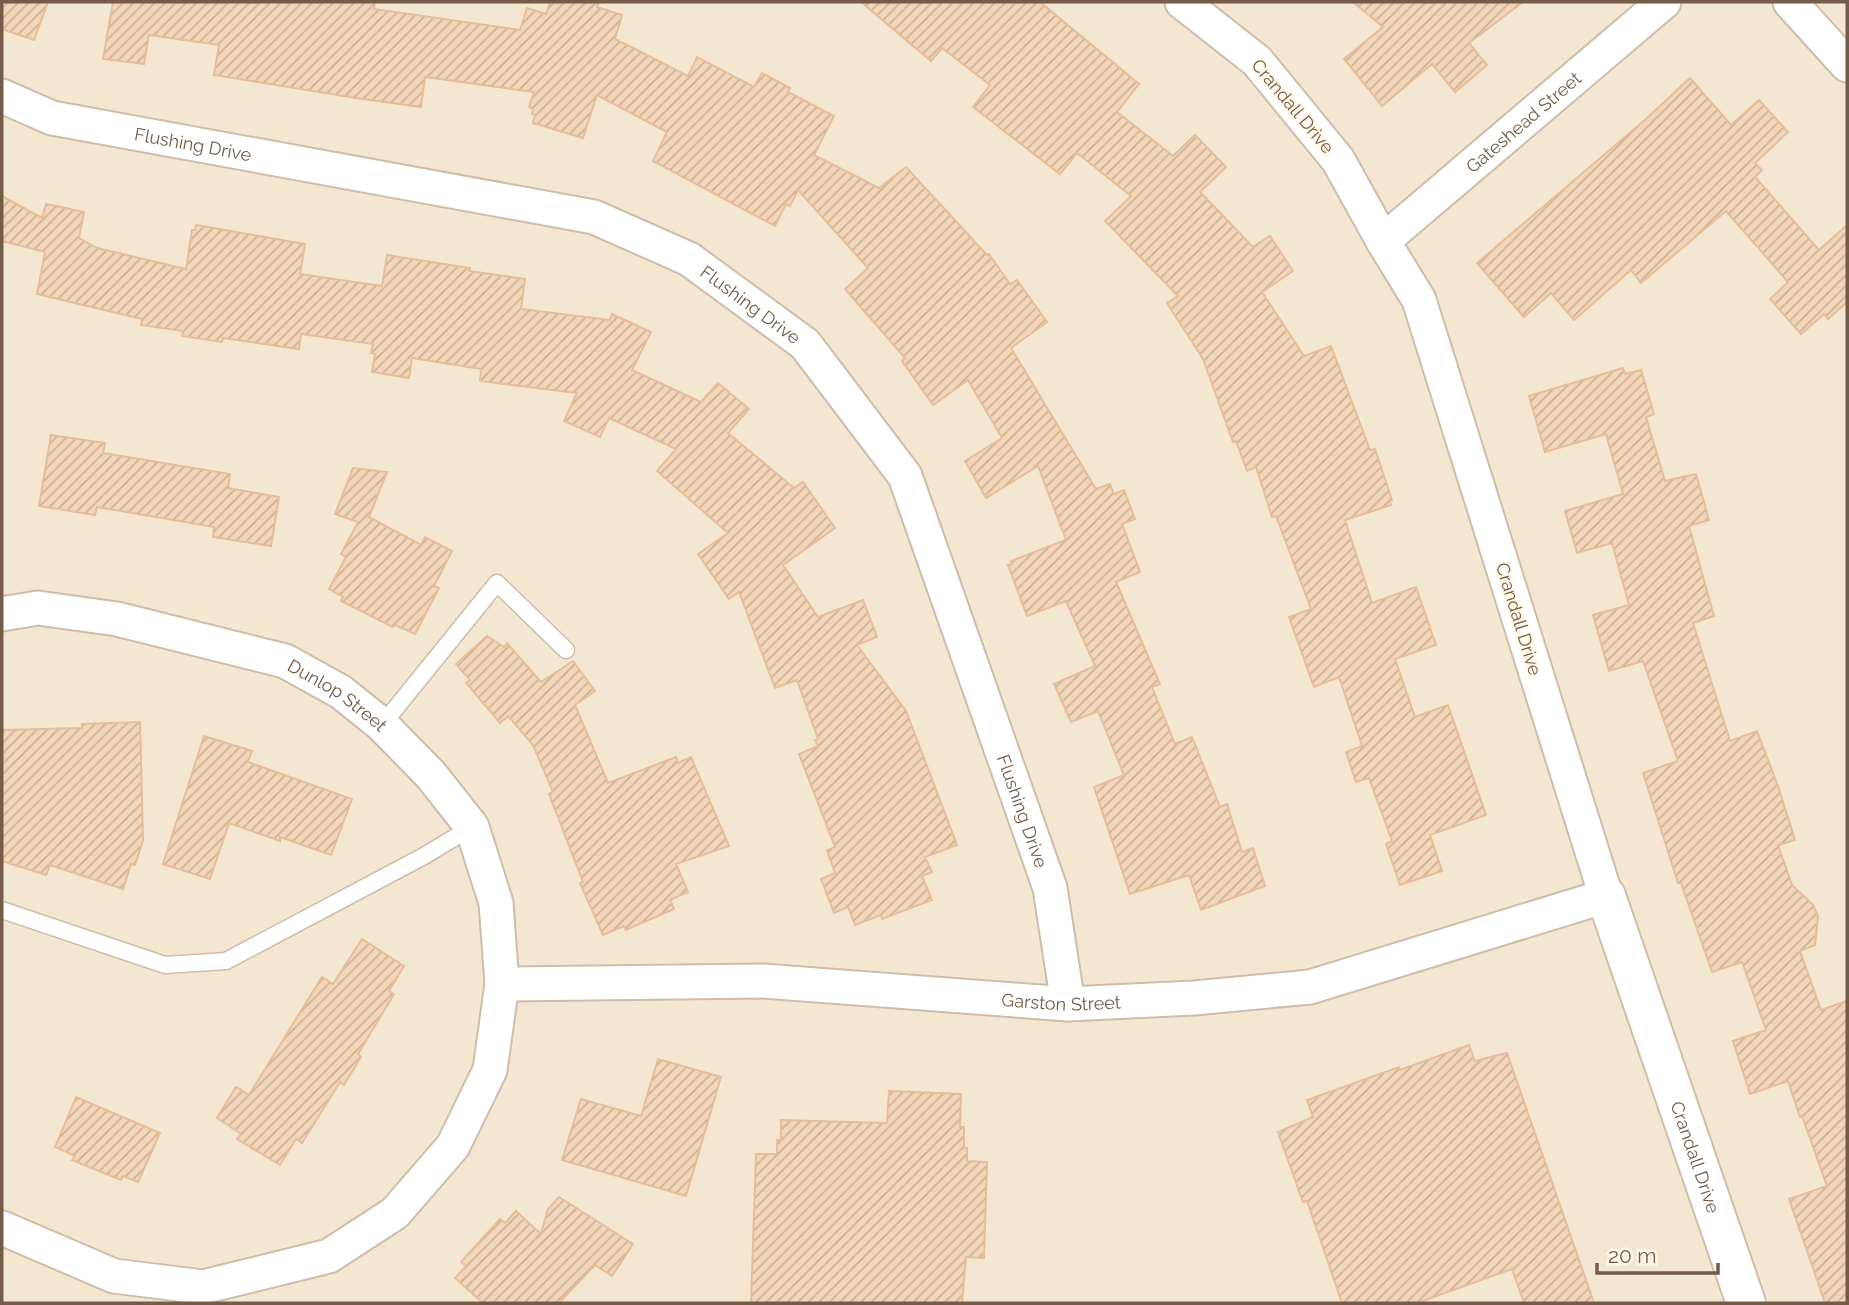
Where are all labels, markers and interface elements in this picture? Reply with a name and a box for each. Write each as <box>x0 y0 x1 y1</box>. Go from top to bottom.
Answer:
street label: Crandall Drive <box>1247 55 1339 158</box>
street label: Gateshead Street <box>1461 67 1585 177</box>
street label: Flushing Drive <box>133 123 254 165</box>
street label: Flushing Drive <box>697 261 805 348</box>
street label: Crandall Drive <box>1492 560 1546 678</box>
street label: Dunlop Street <box>284 654 392 735</box>
street label: Flushing Drive <box>993 752 1053 871</box>
street label: Garston Street <box>1001 989 1121 1015</box>
street label: Crandall Drive <box>1667 1098 1725 1216</box>
scale bar <box>1597 1232 1718 1276</box>
text: 20 m <box>1608 1243 1656 1268</box>

